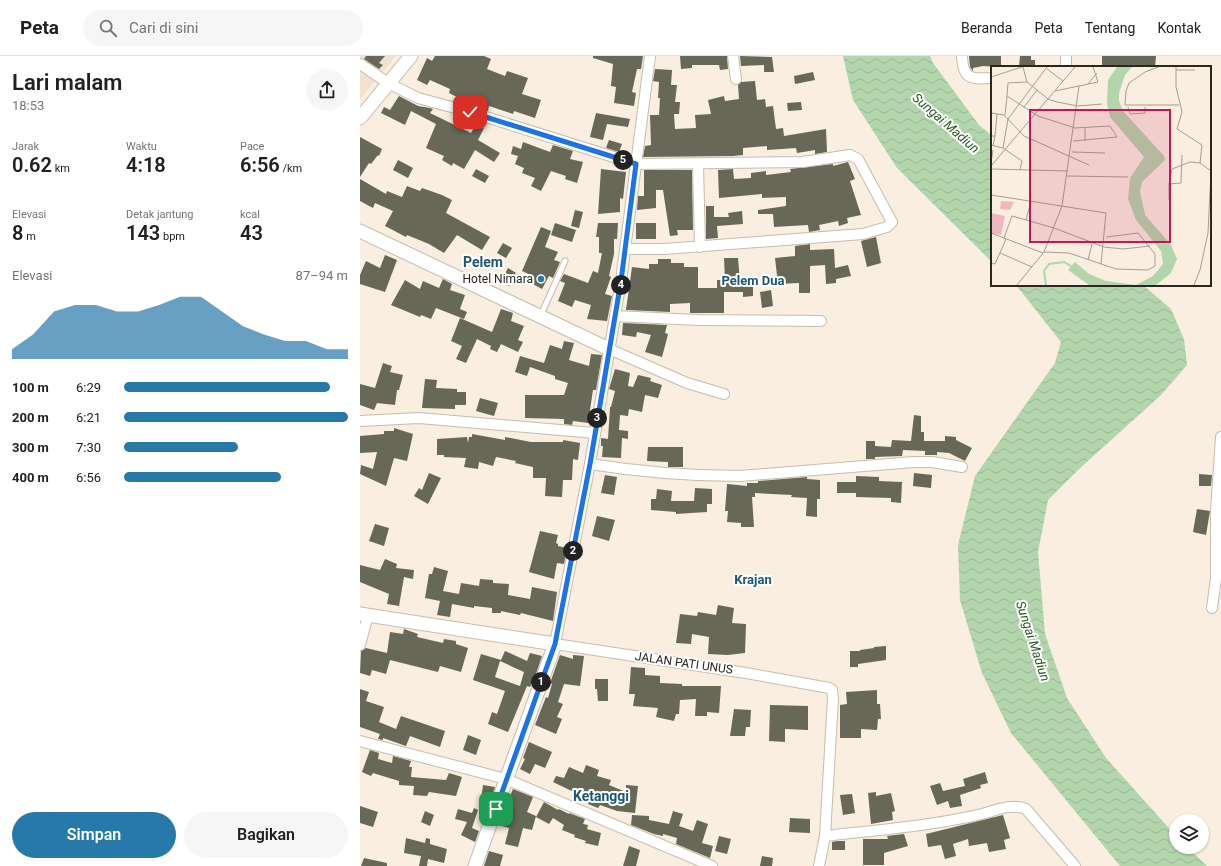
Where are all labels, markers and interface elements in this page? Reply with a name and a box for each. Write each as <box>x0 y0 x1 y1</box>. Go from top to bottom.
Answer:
search box <box>83 10 363 46</box>
text: Peta <box>20 16 59 39</box>
icon: search <box>97 17 119 39</box>
text: Cari di sini <box>129 19 199 37</box>
text: Beranda <box>961 20 1012 36</box>
text: Peta <box>1034 20 1063 36</box>
text: Tentang <box>1085 20 1135 36</box>
text: Kontak <box>1157 20 1201 36</box>
inset map <box>991 66 1211 286</box>
button: share <box>306 69 348 111</box>
text: Lari malam <box>12 70 122 95</box>
water label: Sungai Madiun <box>910 90 982 156</box>
pin <box>453 95 487 129</box>
text: 18:53 <box>12 98 44 113</box>
icon: check <box>459 101 481 123</box>
text: Jarak <box>12 140 39 153</box>
text: Waktu <box>126 140 157 153</box>
text: Pace <box>240 140 264 153</box>
pin: 5 <box>613 150 633 170</box>
text: 0.62 <box>12 153 52 177</box>
text: 4:18 <box>126 153 166 177</box>
text: 6:56 <box>240 153 280 177</box>
text: 5 <box>620 153 626 166</box>
text: km <box>52 162 70 175</box>
text: /km <box>280 162 302 175</box>
text: Elevasi <box>12 208 46 221</box>
text: Detak jantung <box>126 208 194 221</box>
text: kcal <box>240 208 260 221</box>
text: 8 <box>12 221 23 245</box>
text: 143 <box>126 221 160 245</box>
text: 43 <box>240 221 263 245</box>
text: m <box>23 230 36 243</box>
text: bpm <box>160 230 185 243</box>
district label: Pelem <box>463 254 503 270</box>
text: Elevasi <box>12 268 53 283</box>
text: 87–94 m <box>296 268 348 283</box>
place label: Hotel Nimara <box>463 272 533 286</box>
district label: Pelem Dua <box>722 273 785 288</box>
marker: Hotel Nimara <box>536 274 546 284</box>
pin: 4 <box>611 275 631 295</box>
text: 4 <box>618 278 624 291</box>
text: 100 m <box>12 380 49 395</box>
text: 6:29 <box>76 380 101 395</box>
pin: 3 <box>587 408 607 428</box>
text: 200 m <box>12 410 49 425</box>
text: 6:21 <box>76 410 101 425</box>
text: 3 <box>594 411 600 424</box>
text: 300 m <box>12 440 49 455</box>
text: 7:30 <box>76 440 101 455</box>
text: 400 m <box>12 470 49 485</box>
text: 6:56 <box>76 470 101 485</box>
pin: 2 <box>563 541 583 561</box>
text: 2 <box>570 544 576 557</box>
district label: Krajan <box>734 572 772 587</box>
water label: Sungai Madiun <box>1013 599 1053 683</box>
street label: JALAN PATI UNUS <box>634 649 734 677</box>
pin: 1 <box>531 672 551 692</box>
text: 1 <box>538 675 544 688</box>
district label: Ketanggi <box>573 788 629 804</box>
pin <box>479 792 513 826</box>
icon: arrive <box>485 798 507 820</box>
button: Simpan <box>12 812 176 858</box>
button: Bagikan <box>184 812 348 858</box>
map controls <box>1169 814 1209 854</box>
button: layers <box>1169 814 1209 854</box>

